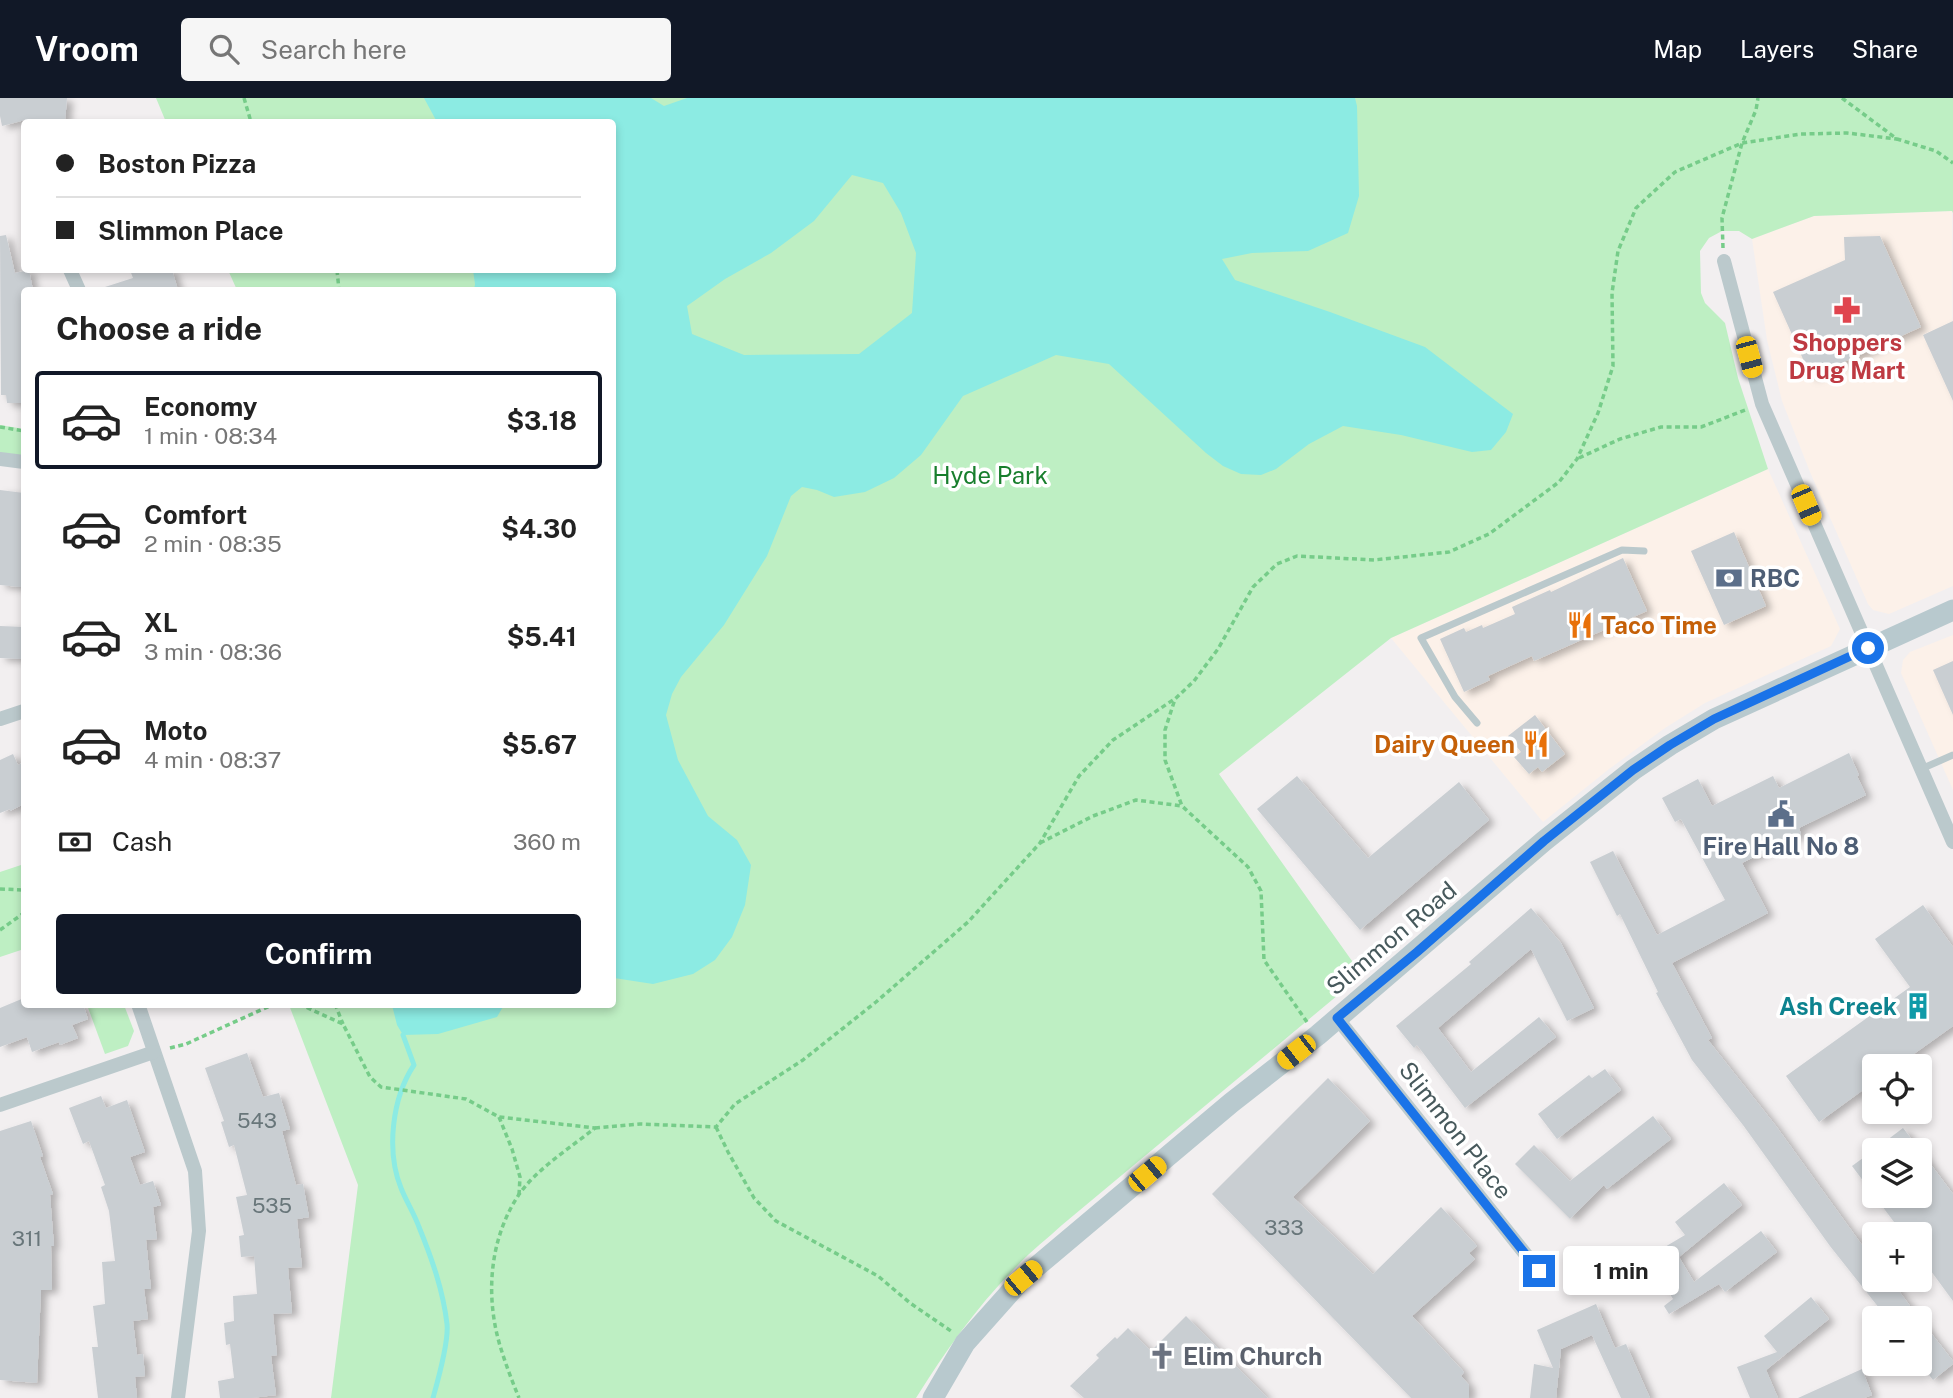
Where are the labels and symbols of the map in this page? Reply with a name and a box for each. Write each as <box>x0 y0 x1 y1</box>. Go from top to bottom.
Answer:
pharmacy icon: Shoppers Drug Mart <box>1832 295 1862 325</box>
place label: Shoppers Drug Mart <box>1788 328 1906 384</box>
car <box>1734 334 1765 380</box>
park label: Hyde Park <box>932 461 1048 489</box>
car <box>1789 482 1824 528</box>
bank icon: RBC <box>1714 563 1744 593</box>
place label: RBC <box>1750 564 1800 592</box>
restaurant icon: Taco Time <box>1565 610 1595 640</box>
place label: Taco Time <box>1601 611 1717 639</box>
route start <box>1852 632 1884 664</box>
restaurant icon: Dairy Queen <box>1521 729 1551 759</box>
place label: Dairy Queen <box>1374 730 1515 758</box>
public building icon: Fire Hall No 8 <box>1766 799 1796 829</box>
place label: Fire Hall No 8 <box>1703 832 1859 860</box>
street label: Slimmon Road <box>1320 876 1462 1000</box>
building icon: Ash Creek <box>1903 991 1933 1021</box>
place label: Ash Creek <box>1779 992 1897 1020</box>
car <box>1273 1031 1320 1073</box>
street label: Slimmon Place <box>1394 1056 1518 1204</box>
house number: 543 <box>237 1108 277 1133</box>
car <box>1125 1152 1170 1196</box>
house number: 535 <box>252 1193 292 1218</box>
house number: 333 <box>1264 1215 1304 1240</box>
house number: 311 <box>12 1226 42 1251</box>
callout: 1 min <box>1564 1246 1679 1296</box>
route end <box>1523 1255 1555 1287</box>
car <box>1001 1256 1046 1300</box>
church icon: Elim Church <box>1147 1341 1177 1371</box>
place label: Elim Church <box>1183 1342 1322 1370</box>

